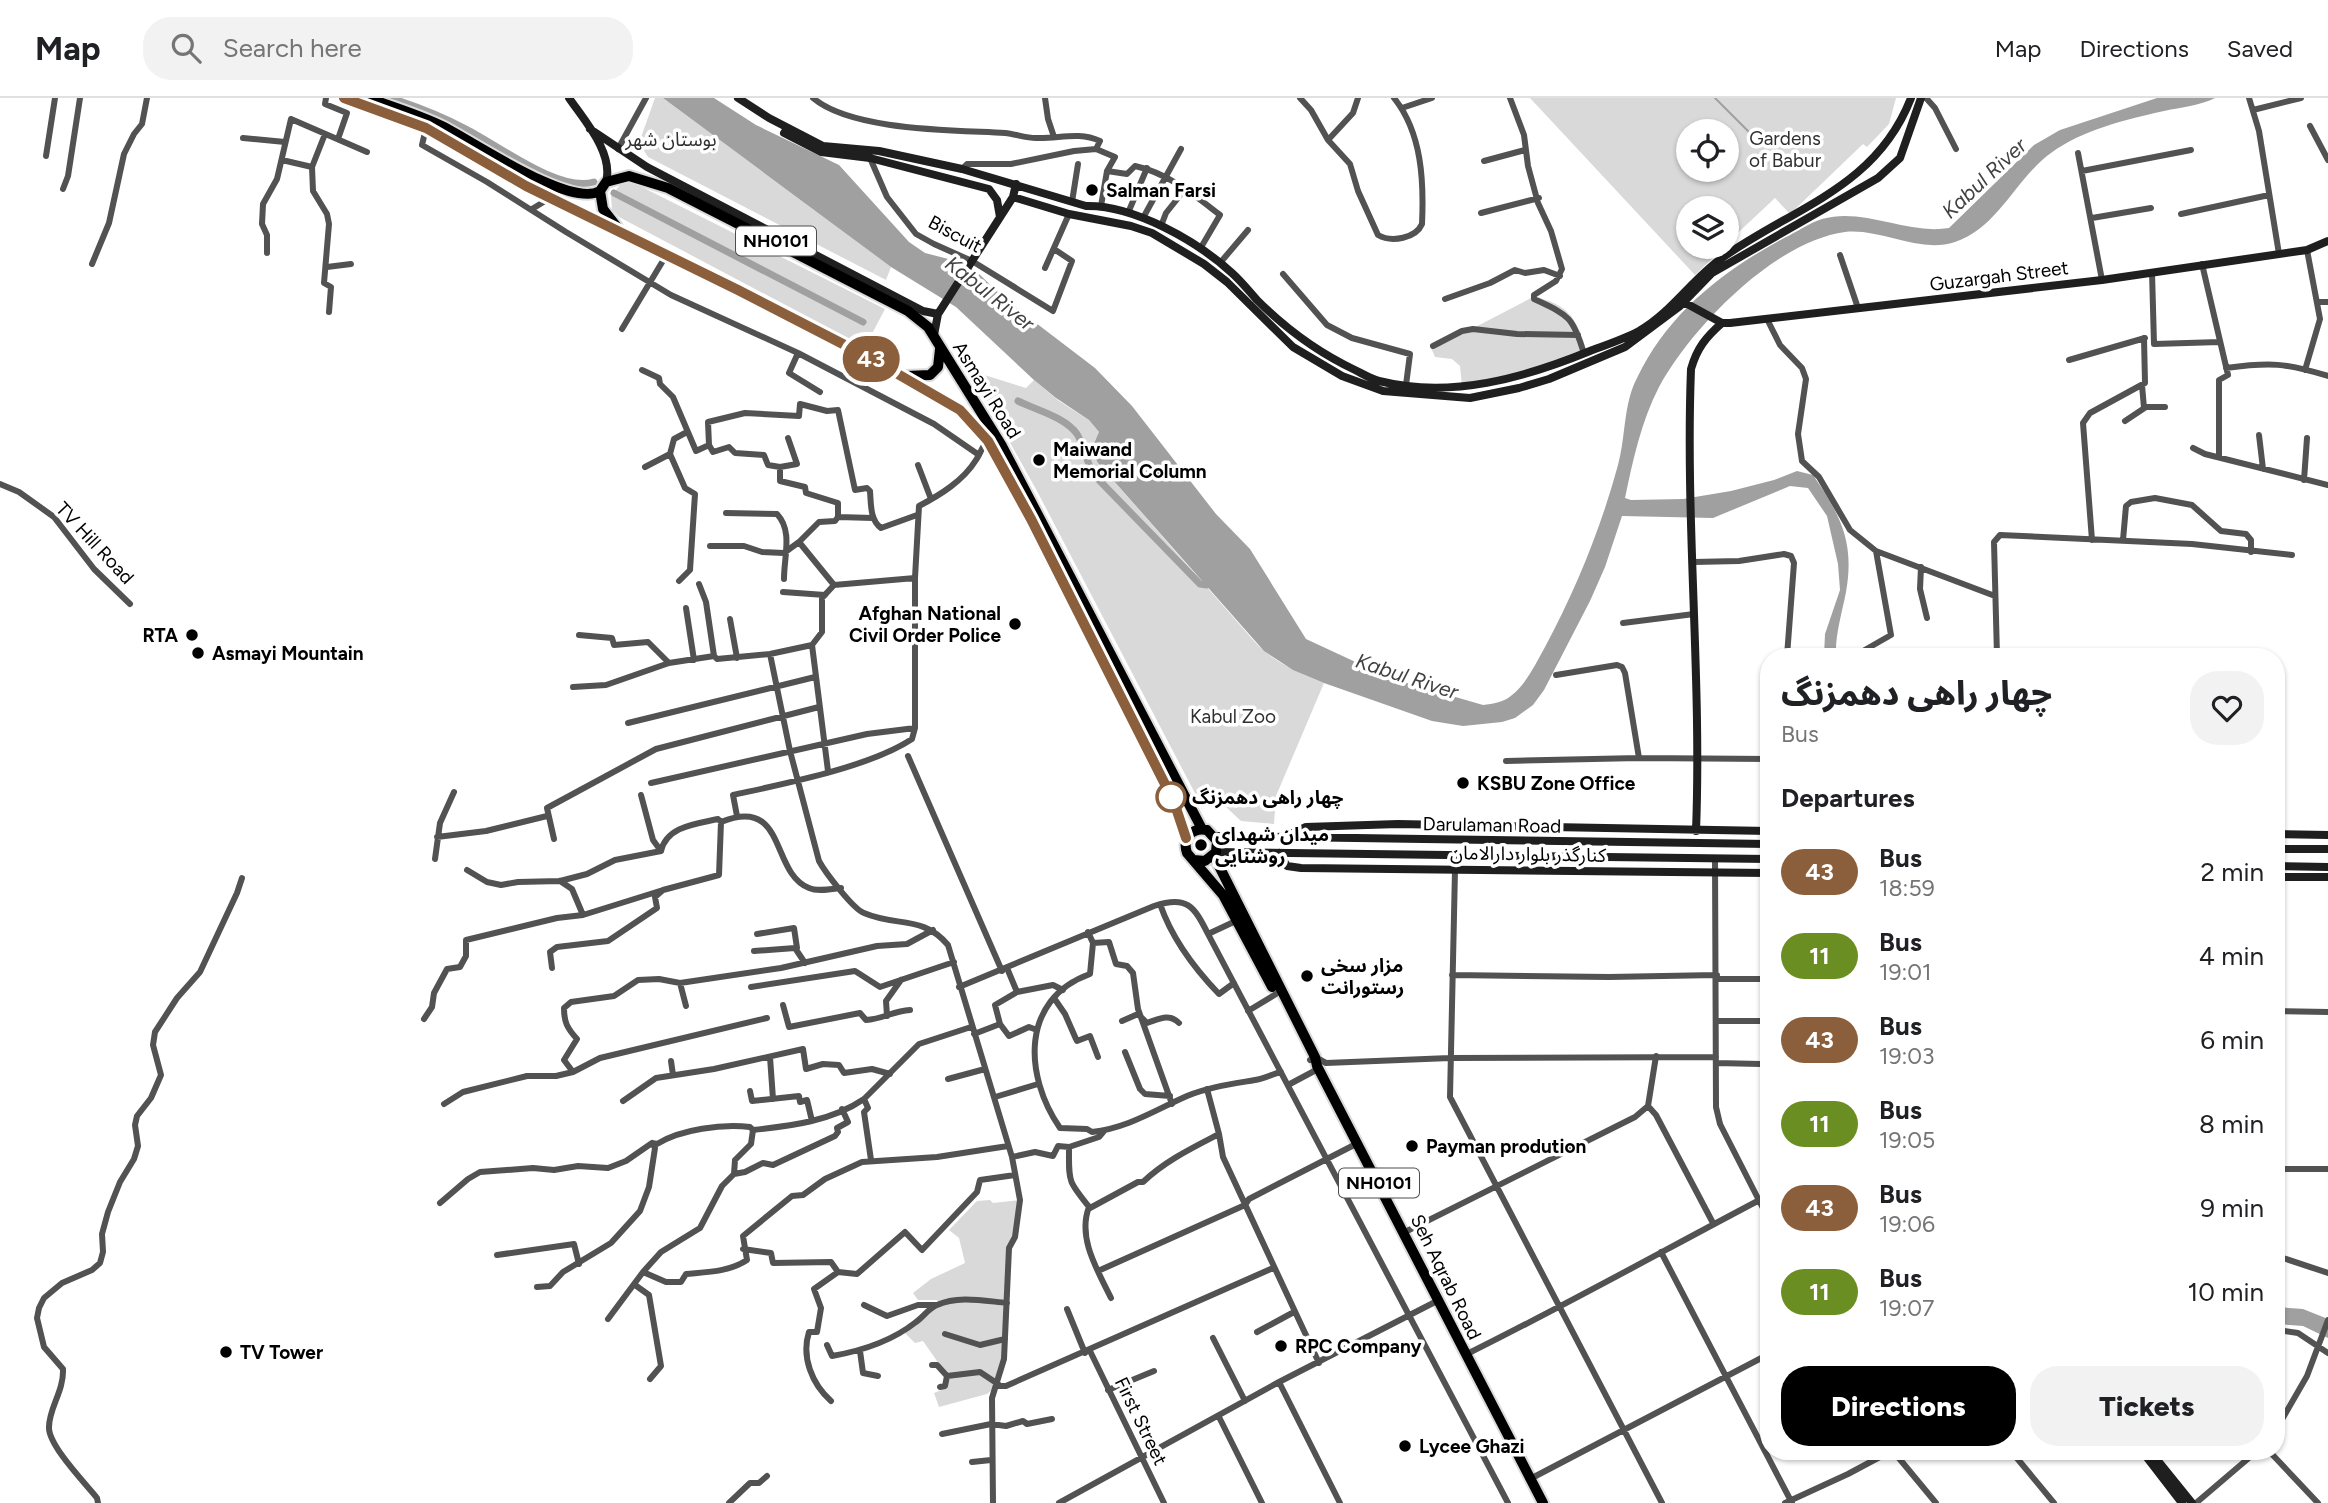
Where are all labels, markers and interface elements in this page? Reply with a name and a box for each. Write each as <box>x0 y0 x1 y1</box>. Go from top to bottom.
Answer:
search box <box>143 17 633 80</box>
text: Map <box>35 29 101 68</box>
icon: search <box>167 29 205 67</box>
text: Search here <box>223 32 362 64</box>
text: Map <box>1995 34 2041 63</box>
text: Directions <box>2079 34 2189 63</box>
text: Saved <box>2227 34 2293 63</box>
map controls <box>1676 119 1739 259</box>
button: locate <box>1676 119 1739 182</box>
park label: Gardens of Babur <box>1749 127 1822 172</box>
park label: بوستان شهر <box>624 128 717 151</box>
water label: Kabul River <box>1937 132 2032 223</box>
place label: Salman Farsi <box>1106 179 1216 202</box>
marker: Salman Farsi <box>1084 182 1100 198</box>
button: layers <box>1676 196 1739 259</box>
street label: Biscuit <box>924 210 986 258</box>
road number: NH0101 <box>736 226 816 256</box>
water label: Kabul River <box>940 250 1040 336</box>
street label: Guzargah Street <box>1928 256 2070 296</box>
line badge: 43 <box>840 336 903 382</box>
street label: Asmayi Road <box>948 337 1026 443</box>
text: 43 <box>857 344 885 373</box>
place label: Maiwand Memorial Column <box>1053 438 1207 483</box>
marker: Maiwand Memorial Column <box>1031 452 1047 468</box>
street label: TV Hill Road <box>51 497 139 589</box>
place label: Afghan National Civil Order Police <box>849 602 1001 647</box>
marker: Afghan National Civil Order Police <box>1007 616 1023 632</box>
place label: RTA <box>143 624 178 647</box>
marker: RTA <box>184 627 200 643</box>
place label: Asmayi Mountain <box>212 642 364 665</box>
marker: Asmayi Mountain <box>190 645 206 661</box>
water label: Kabul River <box>1353 648 1462 705</box>
button: heart <box>2190 671 2264 745</box>
text: چهار راهی دهمزنگ <box>1781 674 2052 713</box>
park label: Kabul Zoo <box>1190 705 1276 728</box>
text: Bus <box>1781 720 1819 748</box>
place label: KSBU Zone Office <box>1477 772 1636 795</box>
marker: KSBU Zone Office <box>1455 775 1471 791</box>
marker: چهار راهی دهمزنگ <box>1156 782 1186 812</box>
text: Departures <box>1781 782 1915 814</box>
place label: چهار راهی دهمزنگ <box>1192 786 1344 809</box>
street label: Darulaman Road <box>1423 812 1561 838</box>
place label: میدان شهدای روشنایی <box>1215 823 1329 868</box>
marker: میدان شهدای روشنایی <box>1193 837 1209 853</box>
street label: کنارگذر بلوار دارالامان <box>1450 841 1607 867</box>
text: Bus <box>1879 842 1922 874</box>
text: 2 min <box>2200 856 2264 888</box>
text: 43 <box>1805 857 1834 886</box>
text: 18:59 <box>1879 874 1935 902</box>
text: Bus <box>1879 926 1922 958</box>
text: 4 min <box>2199 940 2264 972</box>
text: 11 <box>1809 941 1830 970</box>
place label: مزار سخی رستورانت <box>1321 954 1404 999</box>
text: 19:01 <box>1879 958 1932 986</box>
marker: مزار سخی رستورانت <box>1299 968 1315 984</box>
text: Bus <box>1879 1010 1922 1042</box>
text: 6 min <box>2200 1024 2264 1056</box>
text: 43 <box>1805 1025 1834 1054</box>
text: 19:03 <box>1879 1042 1935 1070</box>
text: Bus <box>1879 1094 1922 1126</box>
text: 8 min <box>2199 1108 2264 1140</box>
text: 11 <box>1809 1109 1830 1138</box>
text: 19:05 <box>1879 1126 1935 1154</box>
place label: Payman prodution <box>1426 1135 1586 1158</box>
marker: Payman prodution <box>1404 1138 1420 1154</box>
road number: NH0101 <box>1339 1168 1419 1198</box>
text: Bus <box>1879 1178 1922 1210</box>
text: 9 min <box>2200 1192 2264 1224</box>
text: 43 <box>1805 1193 1834 1222</box>
text: 19:06 <box>1879 1210 1935 1238</box>
street label: Seh Aqrab Road <box>1406 1211 1486 1343</box>
text: Bus <box>1879 1262 1922 1294</box>
text: 10 min <box>2188 1276 2264 1308</box>
text: 11 <box>1809 1277 1830 1306</box>
text: 19:07 <box>1879 1294 1934 1322</box>
place label: RPC Company <box>1295 1335 1421 1358</box>
marker: RPC Company <box>1273 1338 1289 1354</box>
place label: TV Tower <box>240 1341 323 1364</box>
marker: TV Tower <box>218 1344 234 1360</box>
button: Directions <box>1781 1366 2016 1446</box>
button: Tickets <box>2030 1366 2264 1446</box>
street label: First Street <box>1110 1373 1172 1469</box>
place label: Lycee Ghazi <box>1419 1435 1525 1458</box>
marker: Lycee Ghazi <box>1397 1438 1413 1454</box>

